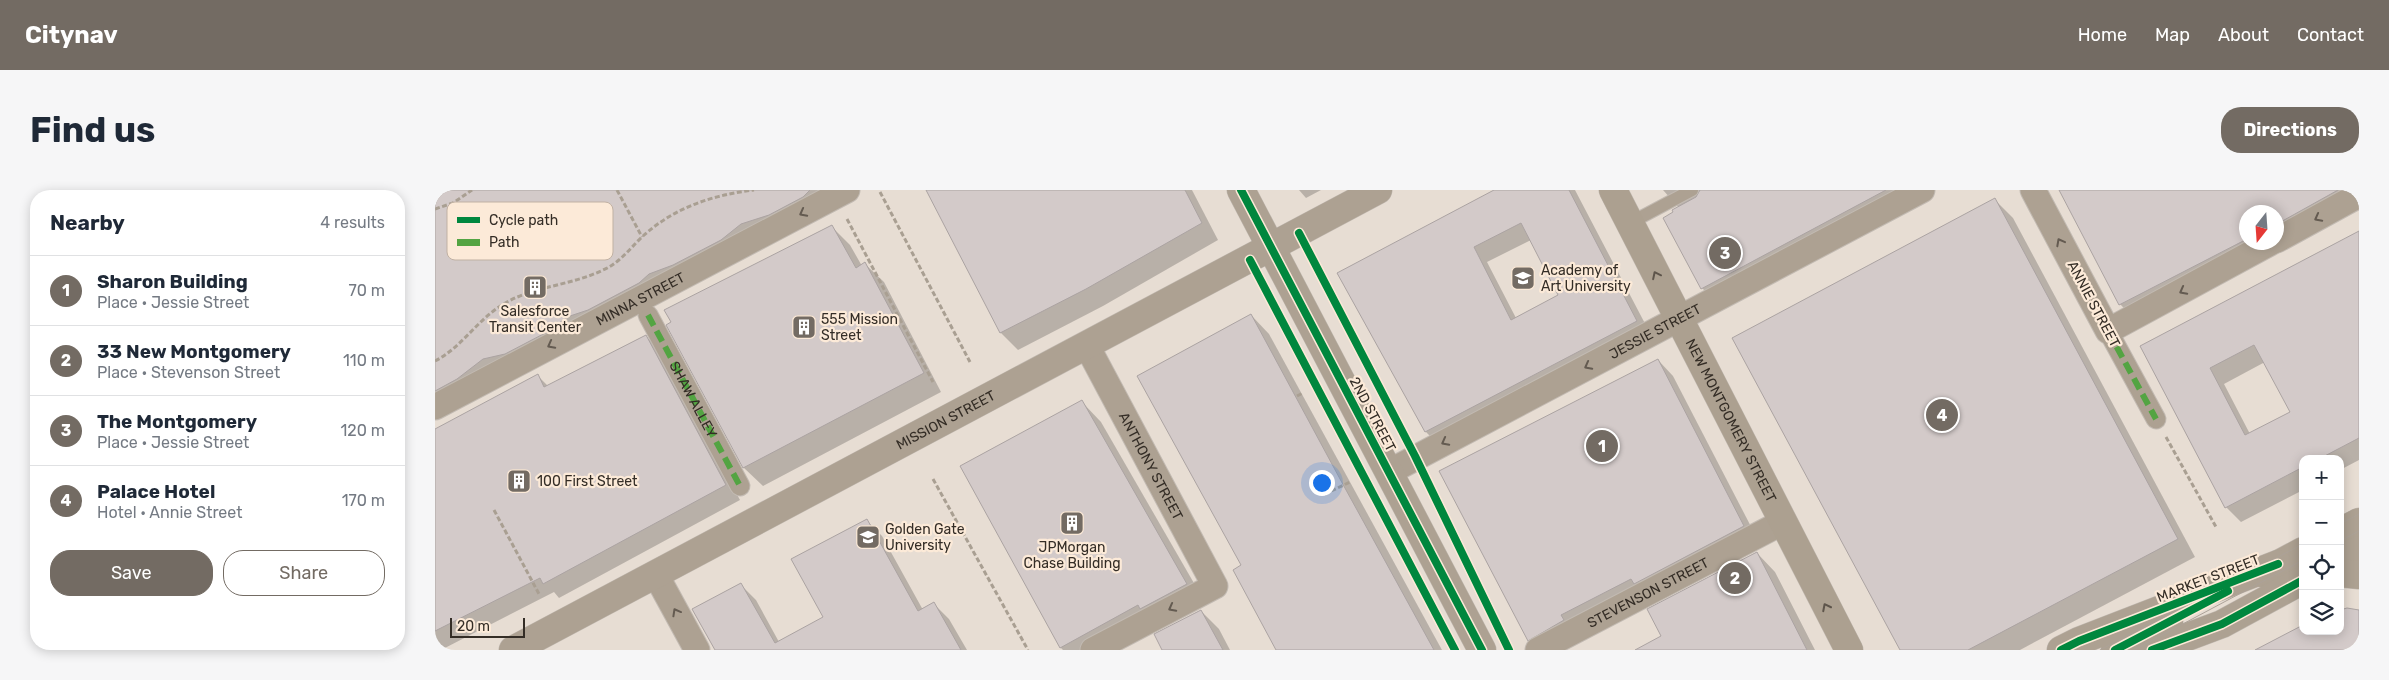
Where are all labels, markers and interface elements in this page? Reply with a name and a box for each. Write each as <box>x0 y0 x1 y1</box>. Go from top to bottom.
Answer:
text: Citynav <box>25 21 118 49</box>
text: Home <box>2078 24 2127 46</box>
text: Map <box>2155 24 2190 46</box>
text: About <box>2218 24 2269 46</box>
text: Contact <box>2297 24 2364 46</box>
button: Directions <box>2221 107 2359 153</box>
text: Find us <box>30 109 155 151</box>
legend <box>447 202 613 260</box>
north arrow <box>2239 205 2284 250</box>
one-way arrow <box>800 207 809 217</box>
text: Nearby <box>50 210 125 235</box>
text: Cycle path <box>489 212 558 229</box>
one-way arrow <box>2314 212 2323 222</box>
text: 4 results <box>320 213 385 232</box>
text: Path <box>489 234 520 251</box>
pin: 3 <box>1709 234 1741 272</box>
one-way arrow <box>2057 238 2067 247</box>
street label: ANNIE STREET <box>2064 258 2123 350</box>
place label: Academy of Art University <box>1541 262 1631 295</box>
school or university icon: Academy of Art University <box>1510 265 1536 291</box>
street label: MINNA STREET <box>593 269 688 330</box>
text: Sharon Building <box>97 270 248 293</box>
one-way arrow <box>1652 271 1662 280</box>
building icon: Salesforce Transit Center <box>522 274 548 300</box>
text: 1 <box>62 281 70 300</box>
text: 70 m <box>348 281 385 300</box>
one-way arrow <box>2179 284 2188 294</box>
text: Place · Jessie Street <box>97 293 249 312</box>
street label: JESSIE STREET <box>1606 300 1704 363</box>
place label: Salesforce Transit Center <box>489 303 582 336</box>
place label: 555 Mission Street <box>821 311 898 344</box>
building icon: 555 Mission Street <box>791 314 817 340</box>
street label: NEW MONTGOMERY STREET <box>1682 336 1780 505</box>
one-way arrow <box>548 339 557 349</box>
text: 33 New Montgomery <box>97 340 291 363</box>
text: 2 <box>61 351 71 370</box>
text: 110 m <box>343 351 385 370</box>
street label: SHAW ALLEY <box>666 359 721 441</box>
one-way arrow <box>1585 360 1594 370</box>
text: Place · Stevenson Street <box>97 363 280 382</box>
street label: 2ND STREET <box>1346 374 1399 454</box>
street label: MISSION STREET <box>893 387 998 454</box>
pin: 4 <box>1926 396 1958 434</box>
text: The Montgomery <box>97 410 257 433</box>
street label: ANTHONY STREET <box>1115 410 1186 523</box>
text: 3 <box>61 421 71 440</box>
text: 120 m <box>340 421 385 440</box>
pin: 1 <box>1586 427 1618 465</box>
text: Place · Jessie Street <box>97 433 249 452</box>
one-way arrow <box>1441 436 1450 446</box>
map controls <box>2299 455 2344 635</box>
button: + <box>2299 455 2344 500</box>
building icon: 100 First Street <box>506 468 532 494</box>
your location <box>1309 470 1335 496</box>
place label: 100 First Street <box>537 473 638 490</box>
text: Palace Hotel <box>97 480 215 503</box>
text: 4 <box>61 491 71 510</box>
text: 170 m <box>342 491 385 510</box>
button: − <box>2299 500 2344 545</box>
text: Hotel · Annie Street <box>97 503 242 522</box>
building icon: JPMorgan Chase Building <box>1059 510 1085 536</box>
place label: Golden Gate University <box>885 521 965 554</box>
school or university icon: Golden Gate University <box>855 524 881 550</box>
place label: JPMorgan Chase Building <box>1023 539 1121 572</box>
button: locate <box>2299 545 2344 590</box>
button: Save <box>50 550 213 596</box>
button: Share <box>223 550 385 596</box>
street label: MARKET STREET <box>2154 551 2262 606</box>
street label: STEVENSON STREET <box>1584 554 1712 632</box>
pin: 2 <box>1719 559 1751 597</box>
button: layers <box>2299 590 2344 635</box>
one-way arrow <box>1168 602 1177 612</box>
one-way arrow <box>1822 603 1832 612</box>
one-way arrow <box>672 609 682 618</box>
scale bar <box>450 615 525 638</box>
text: 20 m <box>457 618 490 635</box>

